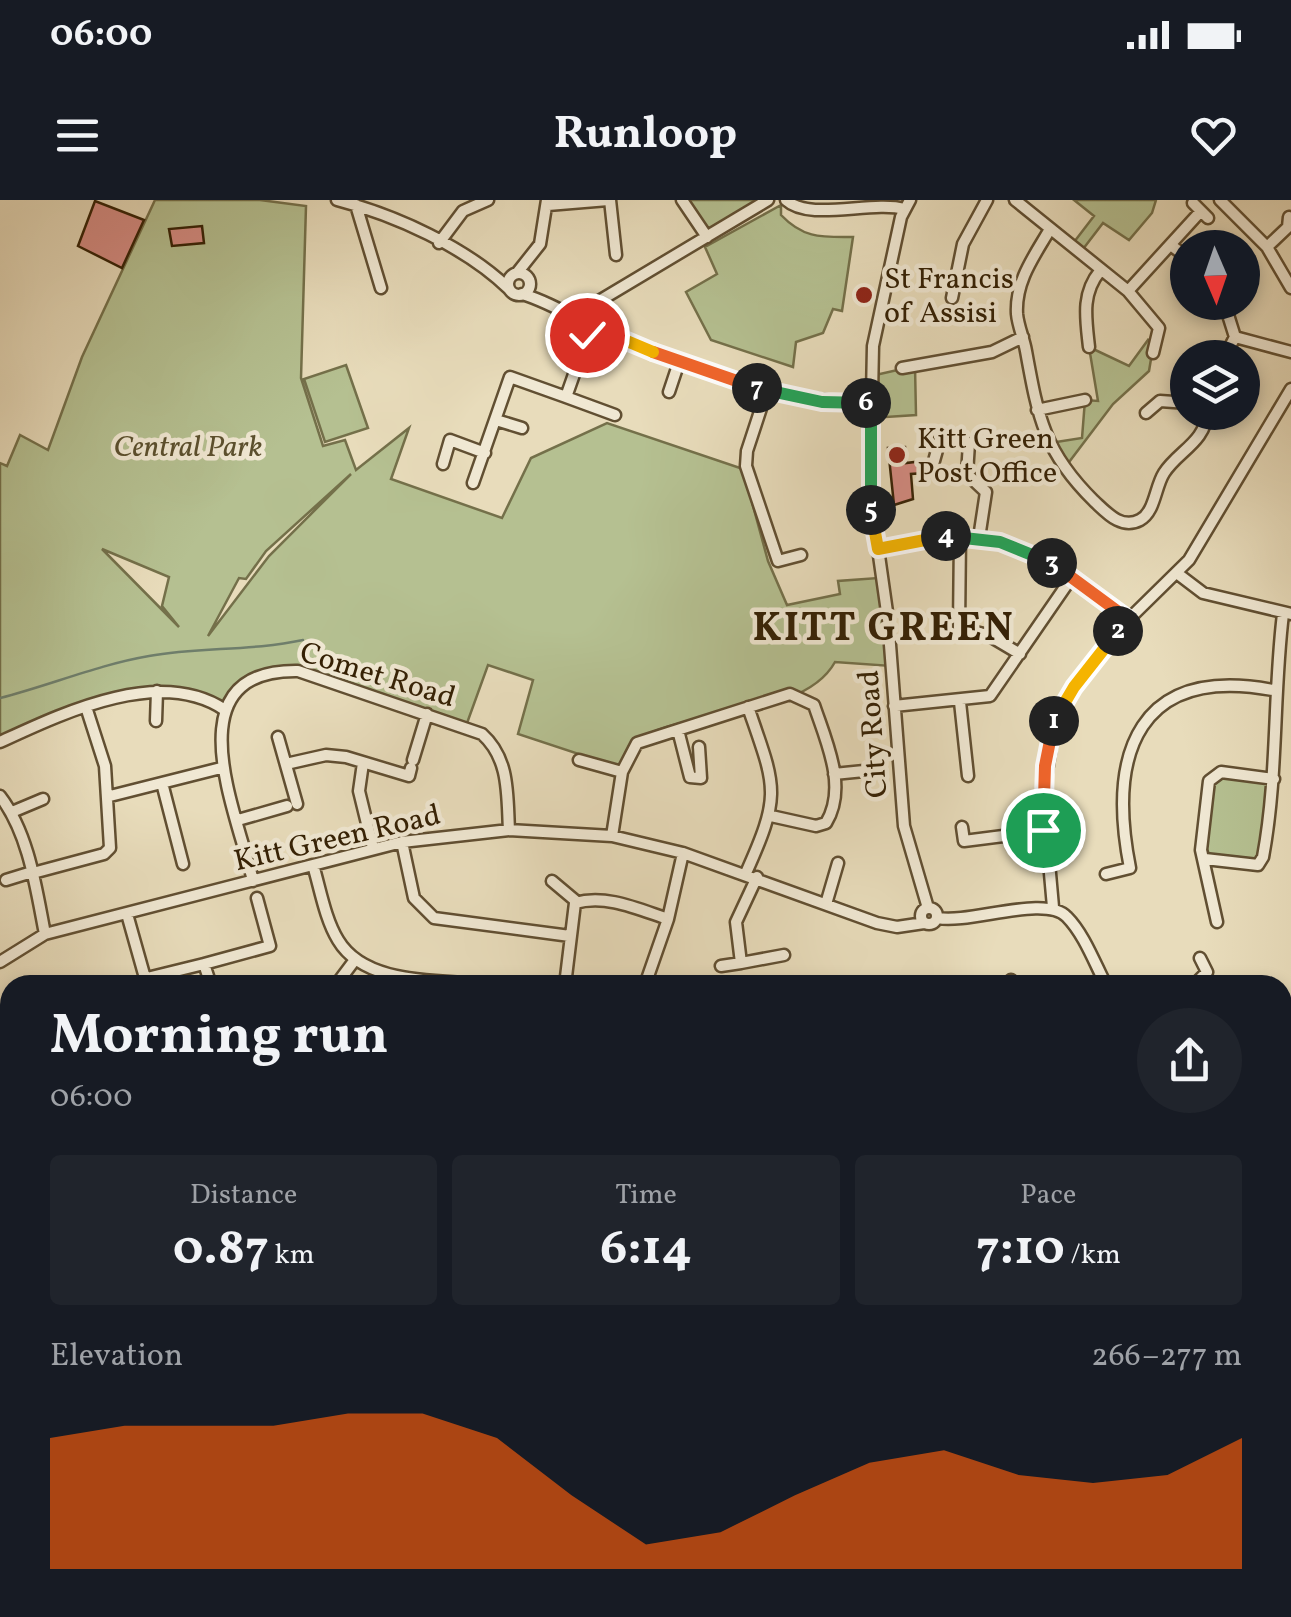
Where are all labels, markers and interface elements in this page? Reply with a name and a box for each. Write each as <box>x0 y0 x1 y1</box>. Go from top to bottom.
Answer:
text: 06:00 <box>50 9 152 62</box>
text: Runloop <box>554 104 737 167</box>
icon: menu <box>50 108 105 163</box>
icon: heart <box>1186 108 1241 163</box>
north arrow <box>1170 230 1260 320</box>
map controls <box>1170 230 1260 430</box>
place label: St Francis of Assisi <box>884 259 1014 335</box>
marker: St Francis of Assisi <box>853 284 875 306</box>
pin <box>545 293 630 378</box>
icon: check <box>560 308 615 363</box>
button: layers <box>1170 340 1260 430</box>
pin: 7 <box>732 363 782 413</box>
text: 7 <box>750 368 764 407</box>
pin: 6 <box>841 378 891 428</box>
text: 6 <box>858 383 874 422</box>
place label: Kitt Green Post Office <box>917 419 1057 495</box>
park label: Central Park <box>114 427 263 469</box>
marker: Kitt Green Post Office <box>886 444 908 466</box>
pin: 5 <box>846 485 896 535</box>
text: 5 <box>864 490 878 529</box>
pin: 4 <box>921 511 971 561</box>
text: 4 <box>938 516 954 555</box>
pin: 3 <box>1027 538 1077 588</box>
text: 3 <box>1045 543 1059 582</box>
district label: KITT GREEN <box>752 602 1016 658</box>
pin: 2 <box>1093 606 1143 656</box>
text: 2 <box>1111 611 1125 650</box>
street label: Comet Road <box>294 632 460 719</box>
street label: City Road <box>849 668 899 799</box>
pin: 1 <box>1029 696 1079 746</box>
text: 1 <box>1048 701 1060 740</box>
pin <box>1001 788 1086 873</box>
street label: Kitt Green Road <box>230 795 445 883</box>
icon: arrive <box>1016 803 1071 858</box>
text: Morning run <box>50 1000 389 1076</box>
button: share <box>1137 1008 1242 1113</box>
text: 06:00 <box>50 1076 133 1120</box>
text: Distance <box>190 1176 297 1215</box>
text: Time <box>615 1176 677 1215</box>
text: Pace <box>1020 1176 1076 1215</box>
text: 0.87 <box>173 1215 269 1285</box>
text: 6:14 <box>600 1215 692 1285</box>
text: 7:10 <box>976 1215 1065 1285</box>
text: km <box>269 1236 315 1275</box>
text: /km <box>1065 1236 1121 1275</box>
text: Elevation <box>50 1335 183 1379</box>
text: 266–277 m <box>1091 1335 1242 1379</box>

